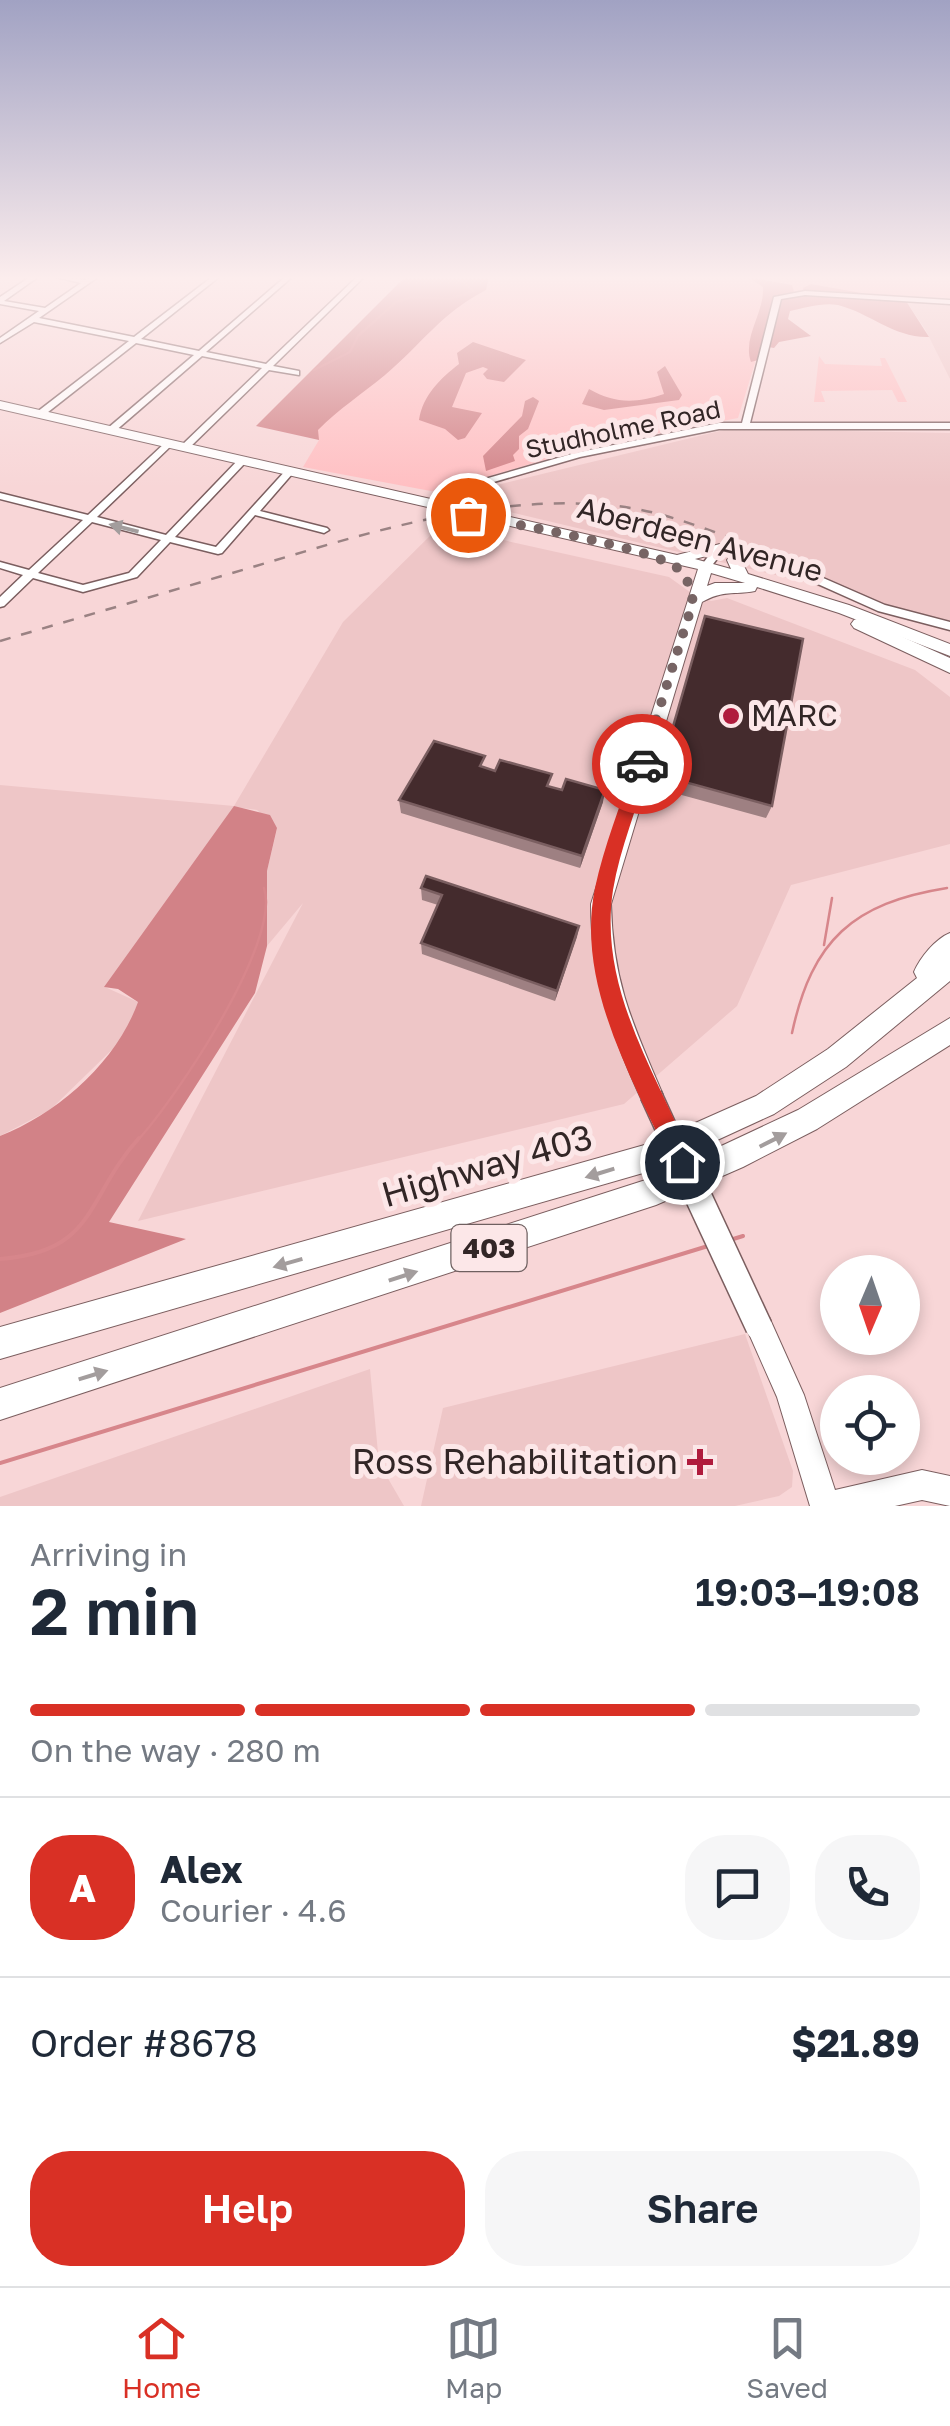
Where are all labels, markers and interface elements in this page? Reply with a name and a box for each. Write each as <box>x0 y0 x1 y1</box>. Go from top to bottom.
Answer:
street label: Studholme Road <box>523 393 723 464</box>
pin <box>426 473 511 558</box>
icon: bag <box>441 488 496 543</box>
street label: Aberdeen Avenue <box>574 489 827 589</box>
one-way arrow <box>108 520 139 535</box>
place label: MARC <box>751 697 838 733</box>
marker: MARC <box>720 705 742 727</box>
courier <box>592 714 692 814</box>
icon: car <box>615 737 670 792</box>
street label: Highway 403 <box>377 1115 597 1215</box>
pin <box>640 1120 725 1205</box>
one-way arrow <box>758 1131 787 1148</box>
icon: home <box>655 1135 710 1190</box>
one-way arrow <box>584 1166 614 1181</box>
road number: 403 <box>452 1225 526 1271</box>
north arrow <box>820 1255 920 1355</box>
map controls <box>820 1255 920 1475</box>
one-way arrow <box>272 1256 303 1272</box>
one-way arrow <box>388 1268 418 1283</box>
one-way arrow <box>78 1367 109 1382</box>
button: locate <box>820 1375 920 1475</box>
place label: Ross Rehabilitation <box>352 1440 678 1482</box>
marker: Ross Rehabilitation <box>687 1449 713 1475</box>
text: Arriving in <box>30 1535 187 1573</box>
text: 19:03–19:08 <box>695 1569 920 1614</box>
text: 2 min <box>30 1571 199 1649</box>
text: On the way · 280 m <box>30 1731 321 1769</box>
button: chat <box>685 1835 790 1940</box>
button: phone <box>815 1835 920 1940</box>
text: Alex <box>160 1846 243 1891</box>
text: A <box>69 1865 96 1910</box>
text: Courier · 4.6 <box>160 1891 347 1929</box>
text: Order #8678 <box>30 2020 258 2065</box>
text: $21.89 <box>791 2020 920 2065</box>
button: Help <box>30 2151 465 2266</box>
button: Share <box>485 2151 920 2266</box>
tab: Home <box>122 2311 201 2404</box>
tab: Map <box>445 2311 502 2404</box>
tab: Saved <box>746 2311 828 2404</box>

